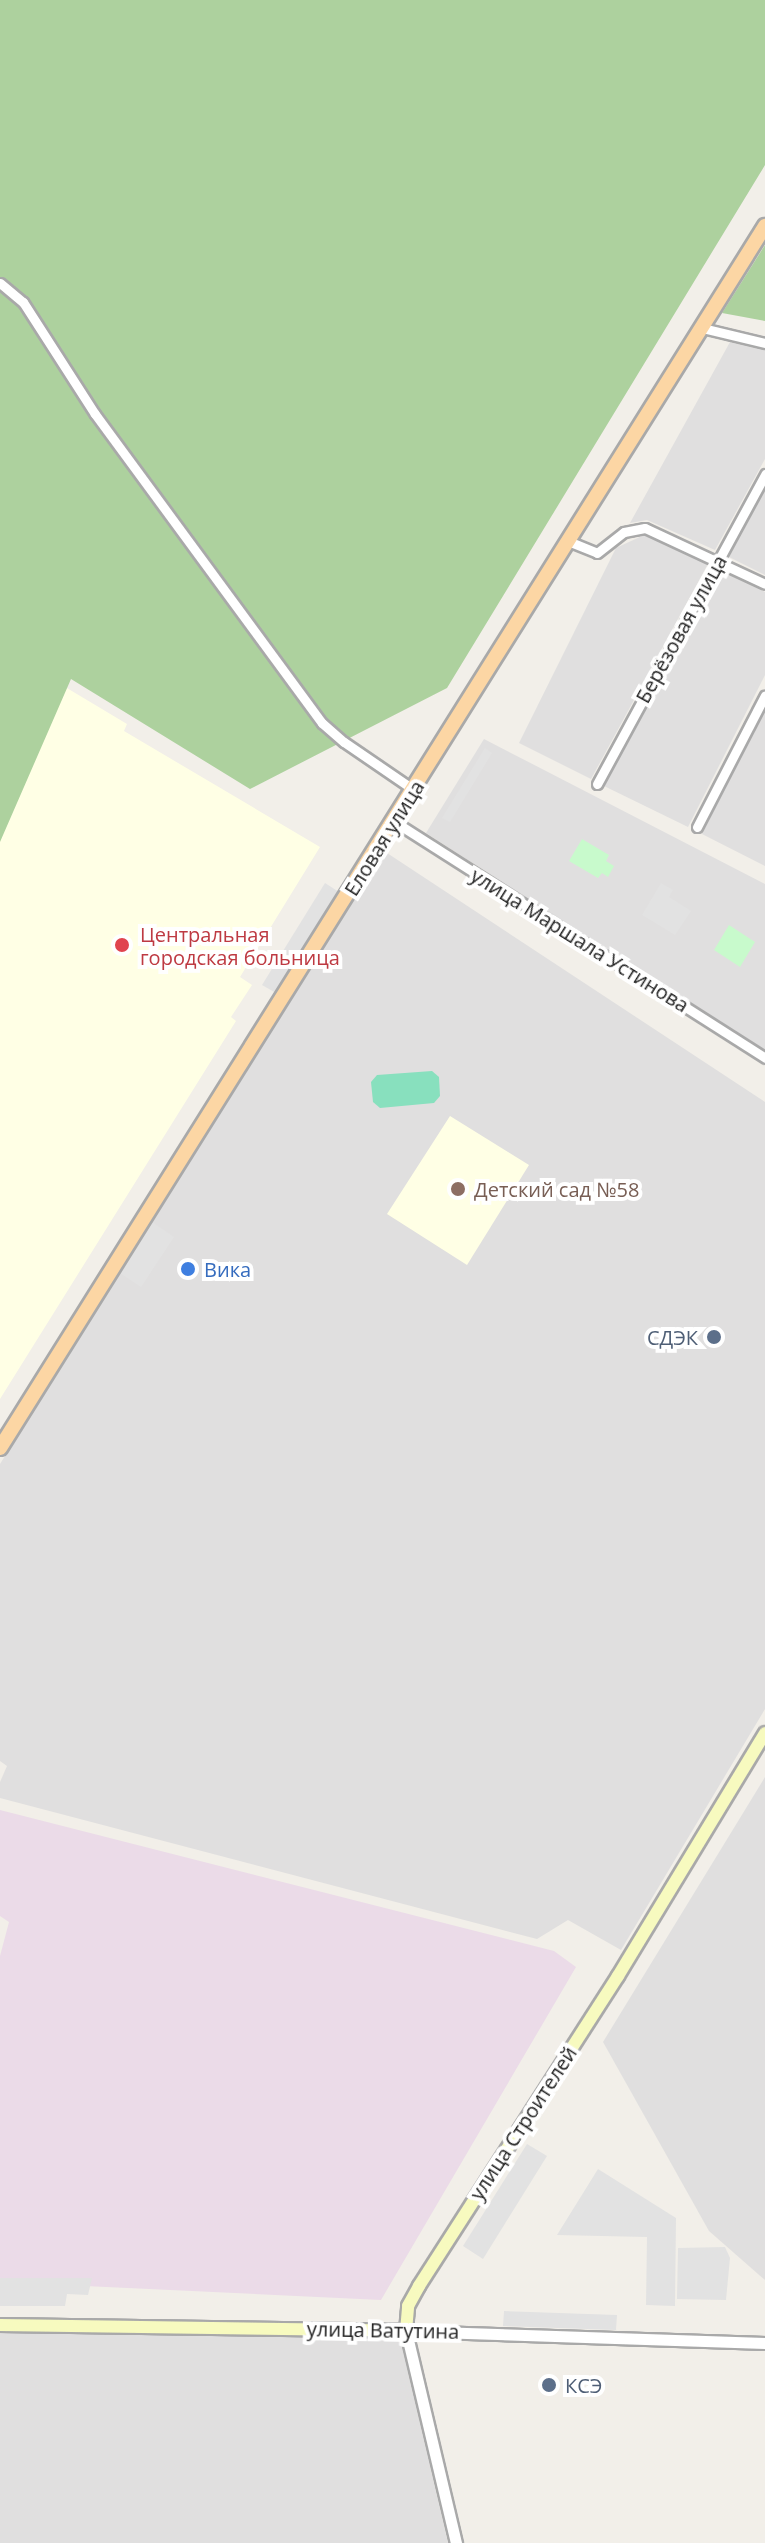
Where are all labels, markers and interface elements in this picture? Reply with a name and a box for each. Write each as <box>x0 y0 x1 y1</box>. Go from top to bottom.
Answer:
street label: Берёзовая улица <box>630 551 732 707</box>
street label: Еловая улица <box>339 776 429 900</box>
street label: улица Маршала Устинова <box>467 863 693 1017</box>
place label: Центральная городская больница <box>140 922 340 969</box>
marker: Центральная городская больница <box>111 934 133 956</box>
place label: Детский сад №58 <box>474 1177 639 1201</box>
marker: Детский сад №58 <box>449 1180 467 1198</box>
place label: Вика <box>204 1257 251 1281</box>
marker: Вика <box>179 1260 197 1278</box>
place label: СДЭК <box>647 1325 698 1349</box>
marker: СДЭК <box>705 1328 723 1346</box>
street label: улица Строителей <box>464 2042 582 2204</box>
street label: улица Ватутина <box>307 2317 459 2343</box>
place label: КСЭ <box>565 2373 602 2397</box>
marker: КСЭ <box>540 2376 558 2394</box>

